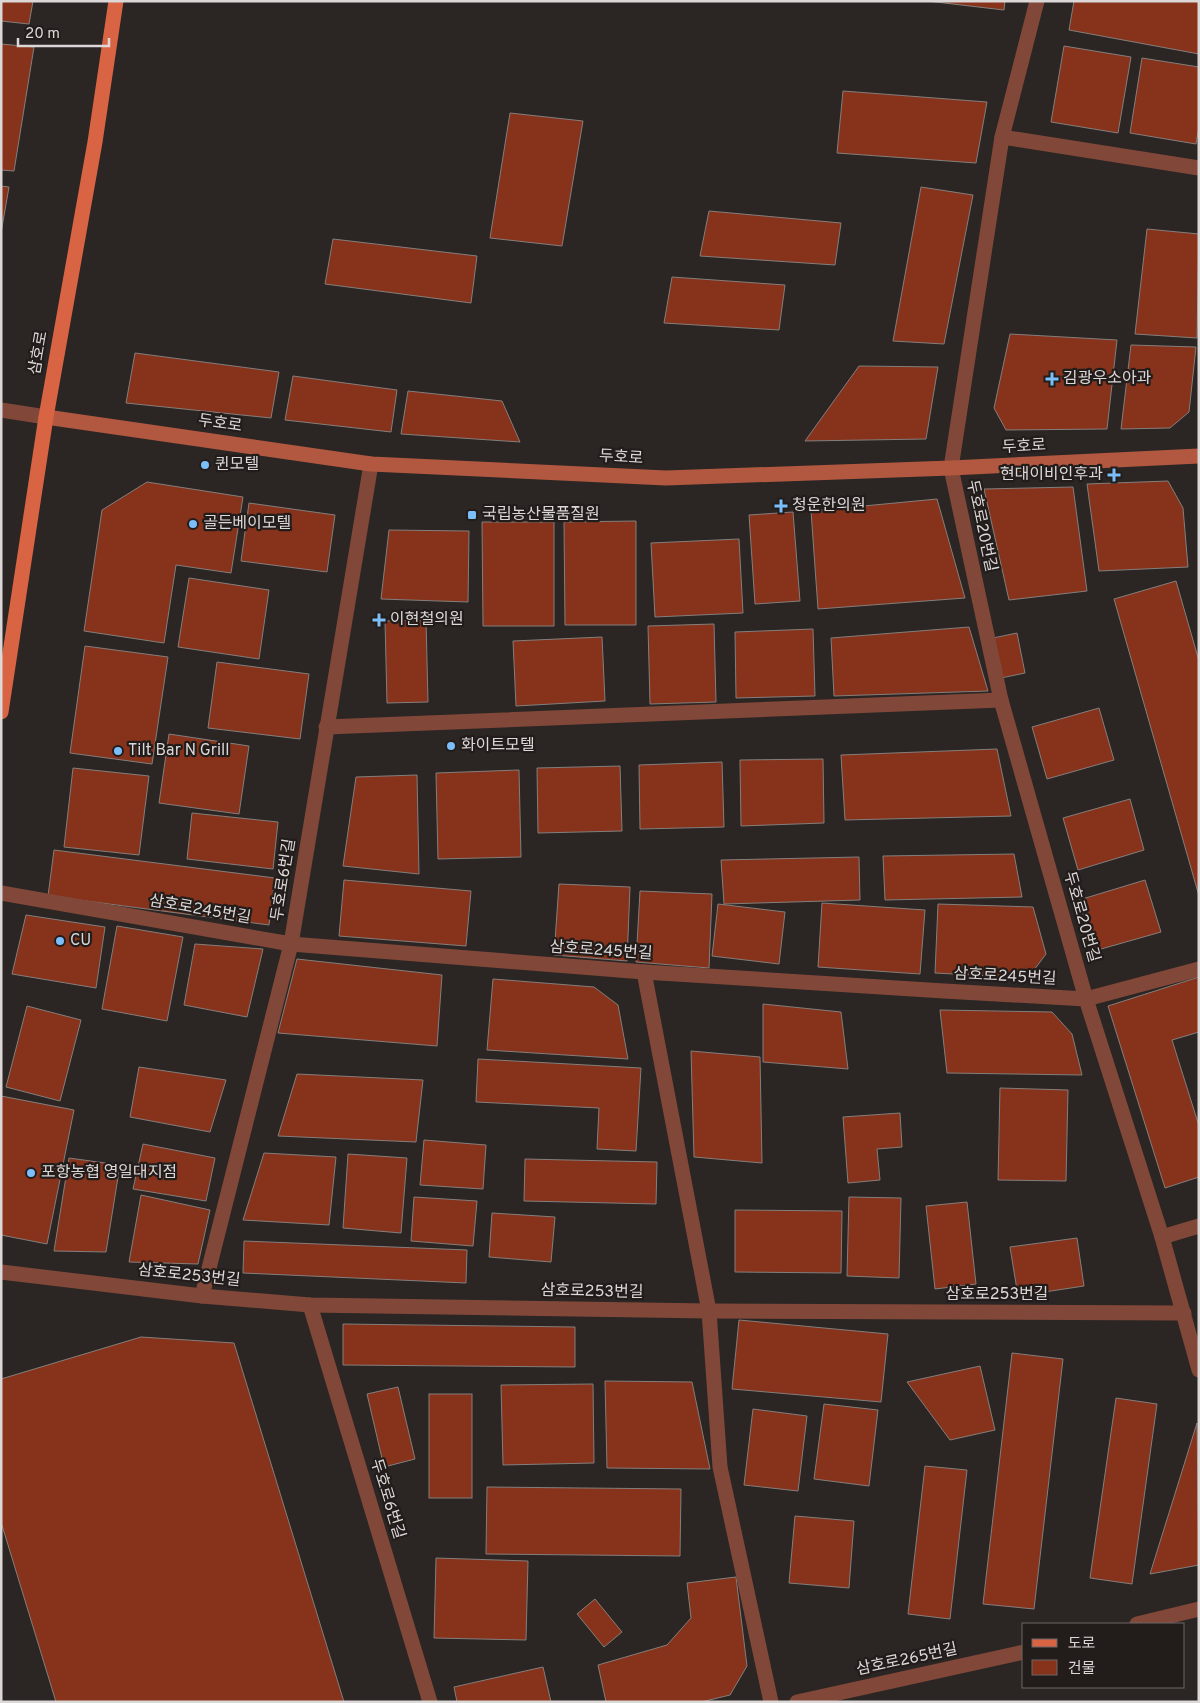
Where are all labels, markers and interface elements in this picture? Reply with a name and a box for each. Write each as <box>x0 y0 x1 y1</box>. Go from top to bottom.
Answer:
scale bar <box>18 15 109 47</box>
text: 20 m <box>25 25 60 44</box>
street label: 삼호로 <box>25 329 53 376</box>
place label: 김광우소아과 <box>1063 369 1152 389</box>
marker: 김광우소아과 <box>1045 372 1059 386</box>
street label: 두호로 <box>197 411 244 437</box>
street label: 두호로 <box>1001 436 1047 458</box>
street label: 두호로 <box>598 447 644 469</box>
place label: 퀸모텔 <box>215 455 259 475</box>
marker: 퀸모텔 <box>199 459 211 471</box>
place label: 현대이비인후과 <box>1000 465 1103 485</box>
marker: 현대이비인후과 <box>1107 468 1121 482</box>
street label: 두호로20번길 <box>961 478 1001 574</box>
place label: 청운한의원 <box>792 496 866 516</box>
marker: 청운한의원 <box>774 499 788 513</box>
place label: 국립농산물품질원 <box>482 505 600 525</box>
marker: 국립농산물품질원 <box>466 509 478 521</box>
place label: 골든베이모텔 <box>203 514 291 534</box>
marker: 골든베이모텔 <box>187 518 199 530</box>
place label: 이현철의원 <box>390 610 464 630</box>
marker: 이현철의원 <box>372 613 386 627</box>
place label: 화이트모텔 <box>461 736 535 756</box>
marker: 화이트모텔 <box>445 740 457 752</box>
place label: Tilt Bar N Grill <box>128 741 229 761</box>
marker: Tilt Bar N Grill <box>112 745 124 757</box>
street label: 두호로6번길 <box>268 837 300 923</box>
street label: 두호로20번길 <box>1058 869 1104 965</box>
street label: 삼호로245번길 <box>147 891 253 929</box>
place label: CU <box>70 931 91 951</box>
marker: CU <box>54 935 66 947</box>
street label: 삼호로245번길 <box>549 937 653 965</box>
street label: 삼호로245번길 <box>953 964 1057 990</box>
place label: 포항농협 영일대지점 <box>41 1163 177 1183</box>
marker: 포항농협 영일대지점 <box>25 1167 37 1179</box>
street label: 삼호로253번길 <box>137 1261 241 1291</box>
street label: 삼호로253번길 <box>540 1281 644 1303</box>
street label: 삼호로253번길 <box>946 1285 1048 1305</box>
street label: 두호로6번길 <box>365 1456 409 1542</box>
legend <box>1022 1623 1185 1688</box>
text: 도로 <box>1068 1635 1096 1654</box>
street label: 삼호로265번길 <box>855 1640 959 1680</box>
text: 건물 <box>1068 1660 1096 1679</box>

